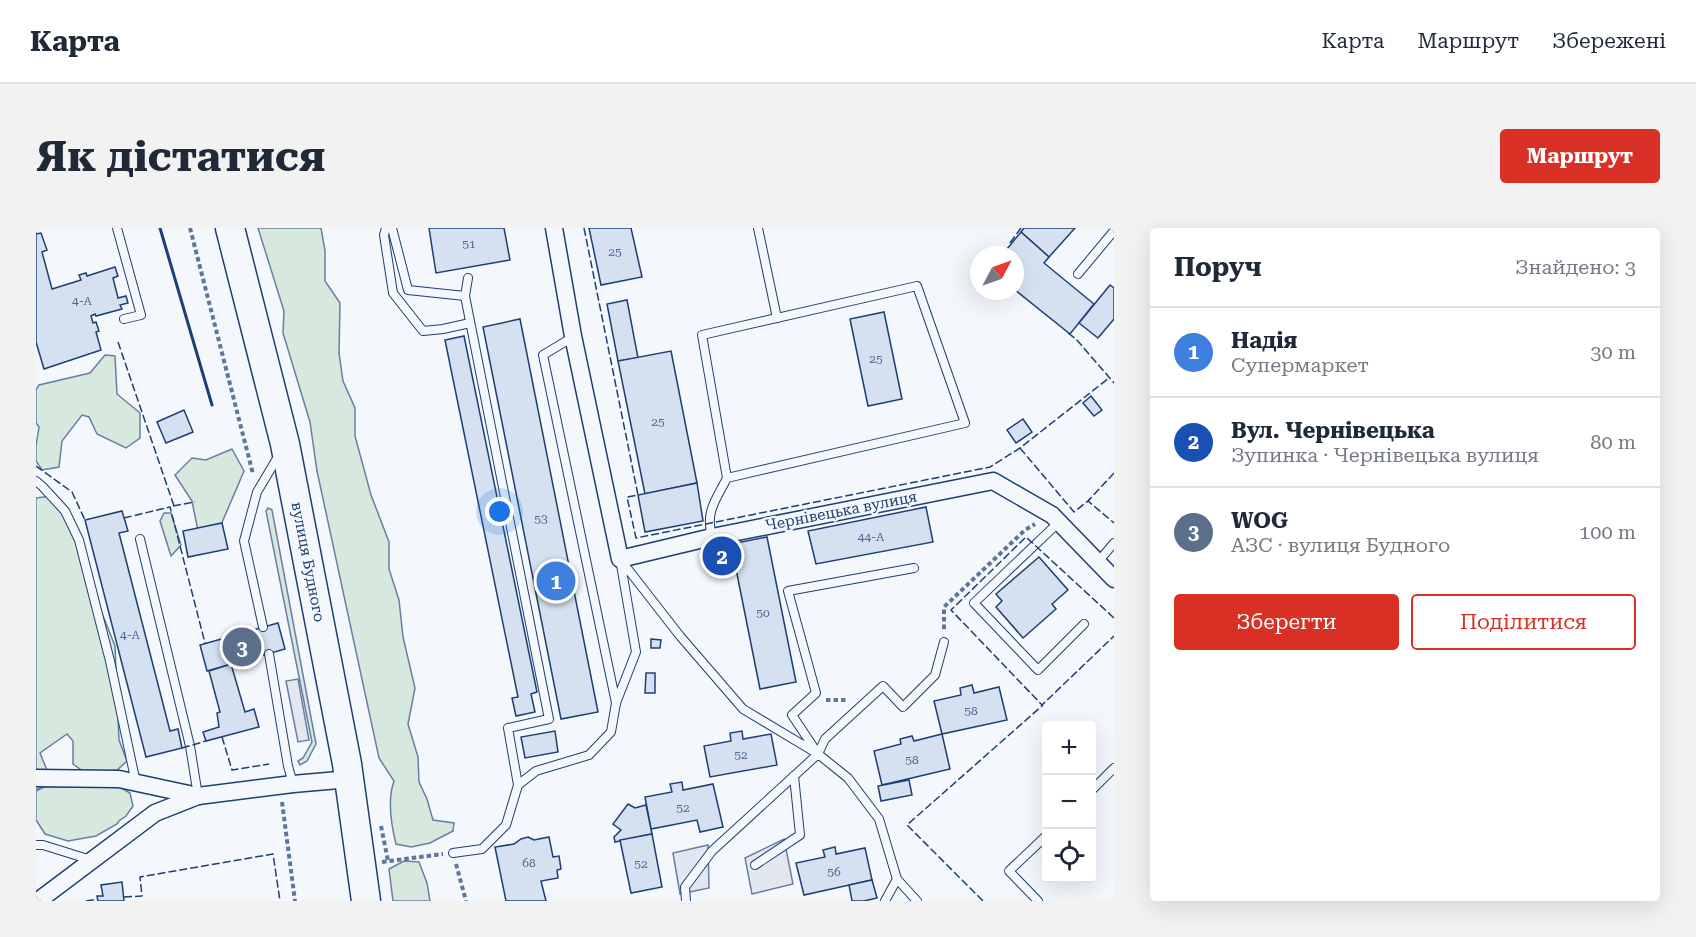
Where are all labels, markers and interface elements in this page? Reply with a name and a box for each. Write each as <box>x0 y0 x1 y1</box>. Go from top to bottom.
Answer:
text: Карта <box>30 25 120 58</box>
text: Карта <box>1322 29 1384 53</box>
text: Маршрут <box>1417 29 1519 53</box>
text: Збережені <box>1552 29 1666 53</box>
button: Маршрут <box>1500 129 1660 183</box>
text: Як дістатися <box>36 132 325 181</box>
house number: 51 <box>462 237 476 251</box>
house number: 25 <box>608 245 622 259</box>
north arrow <box>970 246 1024 300</box>
text: Поруч <box>1174 252 1262 282</box>
text: Знайдено: 3 <box>1515 255 1636 279</box>
house number: 4-А <box>72 294 93 308</box>
text: Надія <box>1231 328 1297 353</box>
text: 1 <box>1188 340 1199 364</box>
text: 30 m <box>1590 340 1636 364</box>
house number: 25 <box>869 352 883 366</box>
text: Супермаркет <box>1231 353 1369 377</box>
house number: 25 <box>651 415 665 429</box>
text: Вул. Чернівецька <box>1231 418 1435 443</box>
text: 2 <box>1188 430 1199 454</box>
text: 80 m <box>1590 430 1636 454</box>
text: Зупинка · Чернівецька вулиця <box>1231 443 1539 467</box>
street label: Чернівецька вулиця <box>764 487 918 535</box>
your location <box>485 497 514 526</box>
street label: вулиця Будного <box>288 500 328 624</box>
text: WOG <box>1231 508 1288 533</box>
house number: 53 <box>534 512 548 526</box>
text: 3 <box>1188 520 1199 544</box>
text: 100 m <box>1579 520 1636 544</box>
house number: 44-А <box>858 530 885 544</box>
text: АЗС · вулиця Будного <box>1231 533 1450 557</box>
pin: 2 <box>702 534 742 578</box>
pin: 1 <box>536 558 576 604</box>
button: Зберегти <box>1174 594 1399 650</box>
button: Поділитися <box>1411 594 1636 650</box>
house number: 50 <box>756 606 770 620</box>
pin: 3 <box>222 624 262 670</box>
house number: 4-А <box>120 628 141 642</box>
house number: 58 <box>964 704 978 718</box>
map controls <box>1042 721 1096 883</box>
button: + <box>1042 721 1096 775</box>
house number: 52 <box>734 748 748 762</box>
house number: 58 <box>905 753 919 767</box>
button: − <box>1042 775 1096 829</box>
house number: 52 <box>676 801 690 815</box>
button: locate <box>1042 829 1096 883</box>
house number: 68 <box>522 856 536 870</box>
house number: 52 <box>634 857 648 871</box>
house number: 56 <box>827 865 841 879</box>

